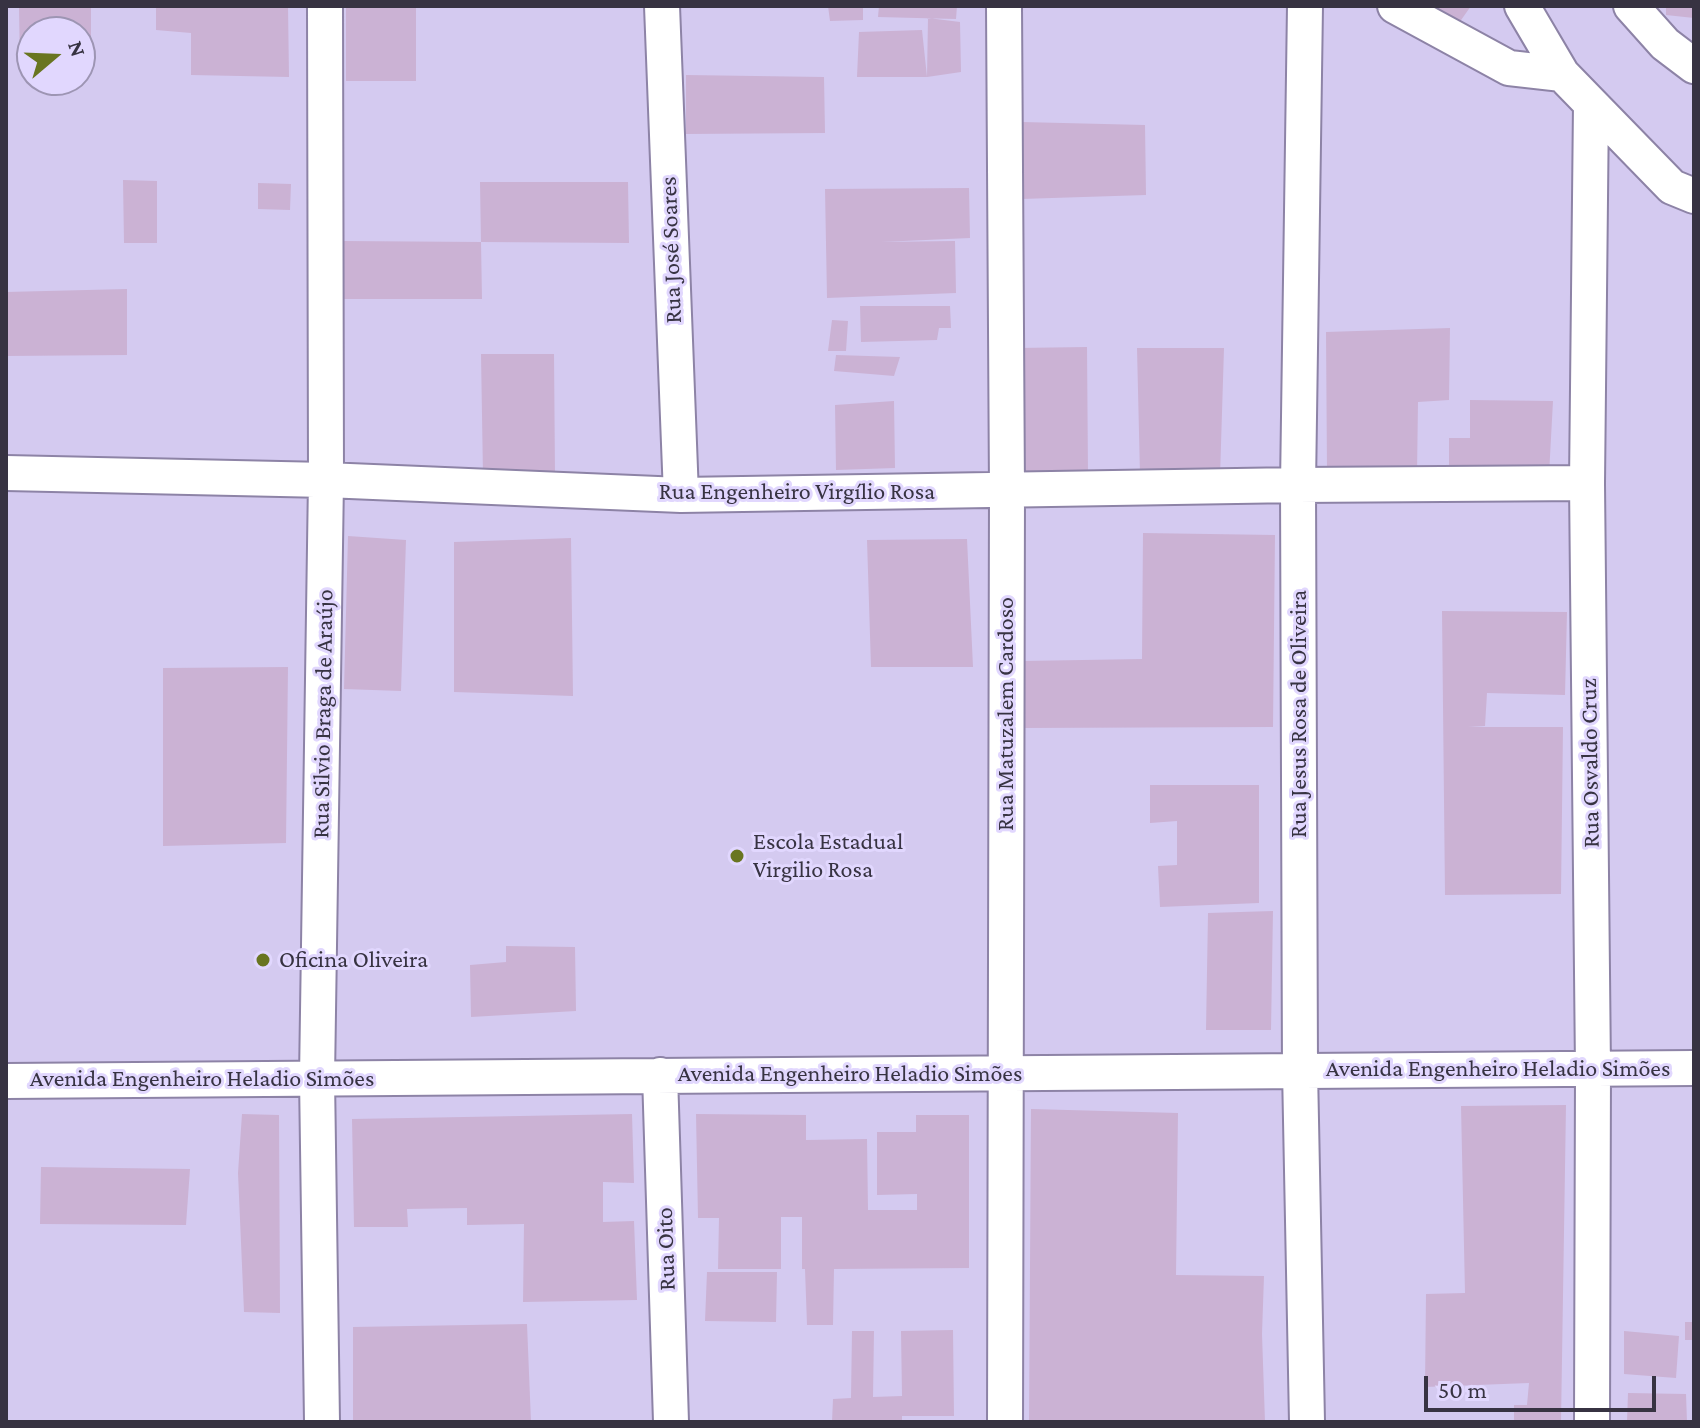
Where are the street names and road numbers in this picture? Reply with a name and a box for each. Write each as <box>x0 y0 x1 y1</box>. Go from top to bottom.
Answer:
street label: Rua José Soares <box>654 176 688 324</box>
street label: Rua Engenheiro Virgílio Rosa <box>659 478 935 506</box>
street label: Rua Silvio Braga de Araújo <box>306 589 340 839</box>
street label: Rua Jesus Rosa de Oliveira <box>1285 590 1313 838</box>
street label: Rua Matuzalem Cardoso <box>992 597 1020 831</box>
street label: Rua Osvaldo Cruz <box>1574 678 1606 848</box>
street label: Avenida Engenheiro Heladio Simões <box>1326 1055 1670 1083</box>
street label: Avenida Engenheiro Heladio Simões <box>678 1060 1022 1088</box>
street label: Avenida Engenheiro Heladio Simões <box>30 1065 374 1093</box>
street label: Rua Oito <box>650 1207 682 1291</box>

